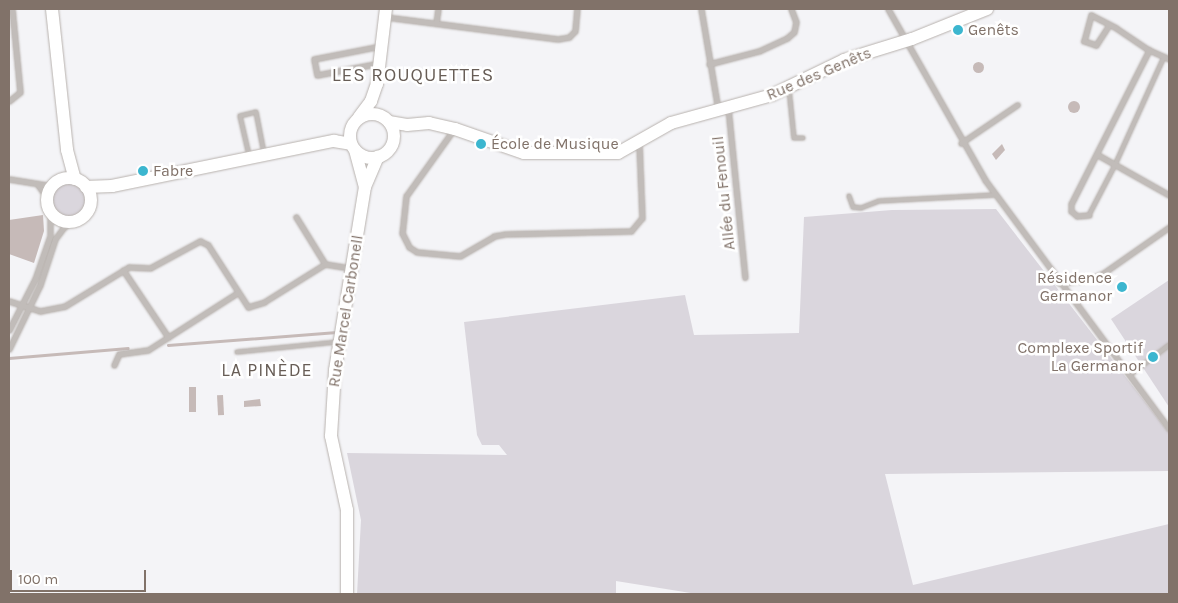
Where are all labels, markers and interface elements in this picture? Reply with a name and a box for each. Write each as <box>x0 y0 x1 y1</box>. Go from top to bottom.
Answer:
place label: Genêts <box>968 20 1019 40</box>
marker: Genêts <box>952 24 964 36</box>
street label: Rue des Genêts <box>764 43 874 105</box>
district label: LES ROUQUETTES <box>330 65 496 87</box>
place label: École de Musique <box>491 134 619 154</box>
street label: Allée du Fenouil <box>708 135 740 251</box>
marker: École de Musique <box>475 138 487 150</box>
place label: Fabre <box>153 161 193 181</box>
marker: Fabre <box>137 165 149 177</box>
street label: Rue Marcel Carbonell <box>324 234 368 388</box>
place label: Résidence Germanor <box>1037 268 1112 306</box>
marker: Résidence Germanor <box>1116 281 1128 293</box>
place label: Complexe Sportif La Germanor <box>1017 338 1143 376</box>
marker: Complexe Sportif La Germanor <box>1147 351 1159 363</box>
district label: LA PINÈDE <box>220 359 314 381</box>
scale bar <box>12 560 149 592</box>
text: 100 m <box>18 570 58 588</box>

